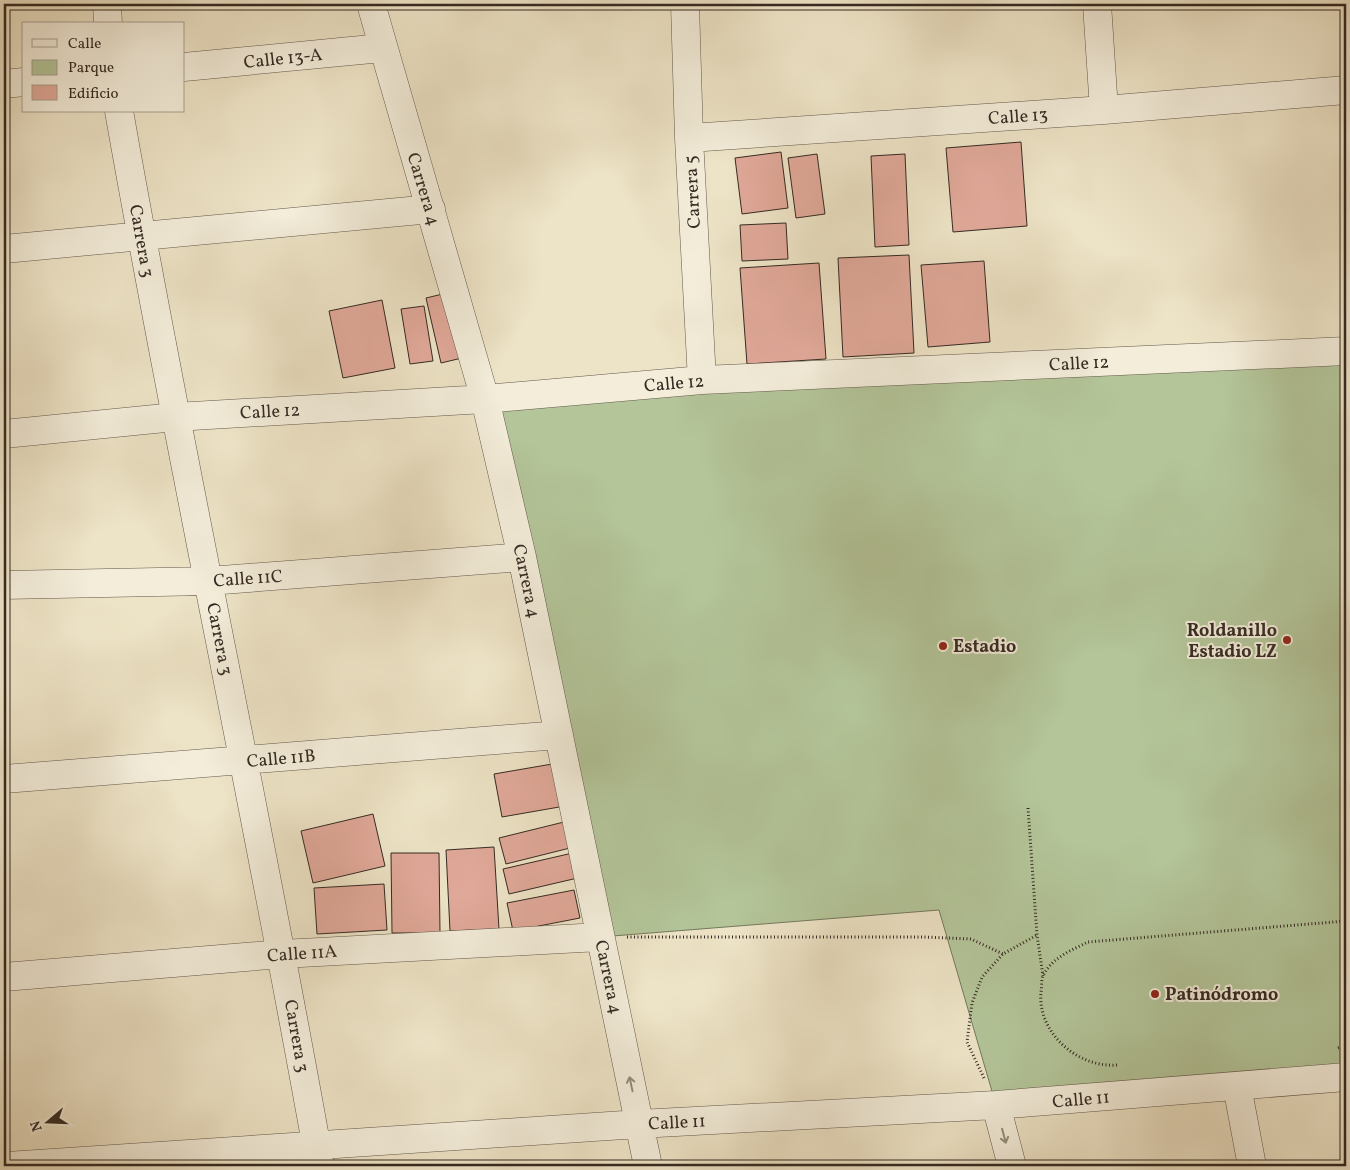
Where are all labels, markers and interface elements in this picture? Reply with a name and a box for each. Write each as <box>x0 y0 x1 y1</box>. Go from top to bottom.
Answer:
legend <box>22 22 185 112</box>
text: Calle <box>68 34 101 55</box>
street label: Calle 13-A <box>243 43 324 76</box>
text: Parque <box>68 58 114 79</box>
text: Edificio <box>68 84 119 105</box>
street label: Calle 13 <box>987 103 1049 132</box>
street label: Carrera 4 <box>400 150 446 229</box>
street label: Carrera 5 <box>679 155 708 229</box>
street label: Carrera 3 <box>122 203 159 280</box>
street label: Calle 12 <box>1048 350 1110 379</box>
street label: Calle 12 <box>643 369 705 400</box>
street label: Calle 12 <box>239 398 301 427</box>
street label: Carrera 4 <box>505 542 546 621</box>
street label: Calle 11C <box>213 565 284 594</box>
street label: Carrera 3 <box>199 601 238 678</box>
place label: Roldanillo Estadio LZ <box>1187 619 1277 665</box>
marker: Roldanillo Estadio LZ <box>1281 634 1293 646</box>
place label: Estadio <box>953 635 1016 660</box>
marker: Estadio <box>937 640 949 652</box>
street label: Calle 11B <box>246 744 316 775</box>
street label: Carrera 4 <box>587 938 628 1017</box>
street label: Calle 11A <box>266 940 338 969</box>
place label: Patinódromo <box>1165 983 1278 1008</box>
marker: Patinódromo <box>1149 988 1161 1000</box>
street label: Carrera 3 <box>277 998 314 1075</box>
one-way arrow <box>626 1077 635 1093</box>
street label: Calle 11 <box>1051 1086 1111 1115</box>
north arrow <box>22 1098 72 1148</box>
street label: Calle 11 <box>648 1110 706 1137</box>
text: N <box>26 1118 48 1134</box>
one-way arrow <box>1000 1127 1009 1143</box>

